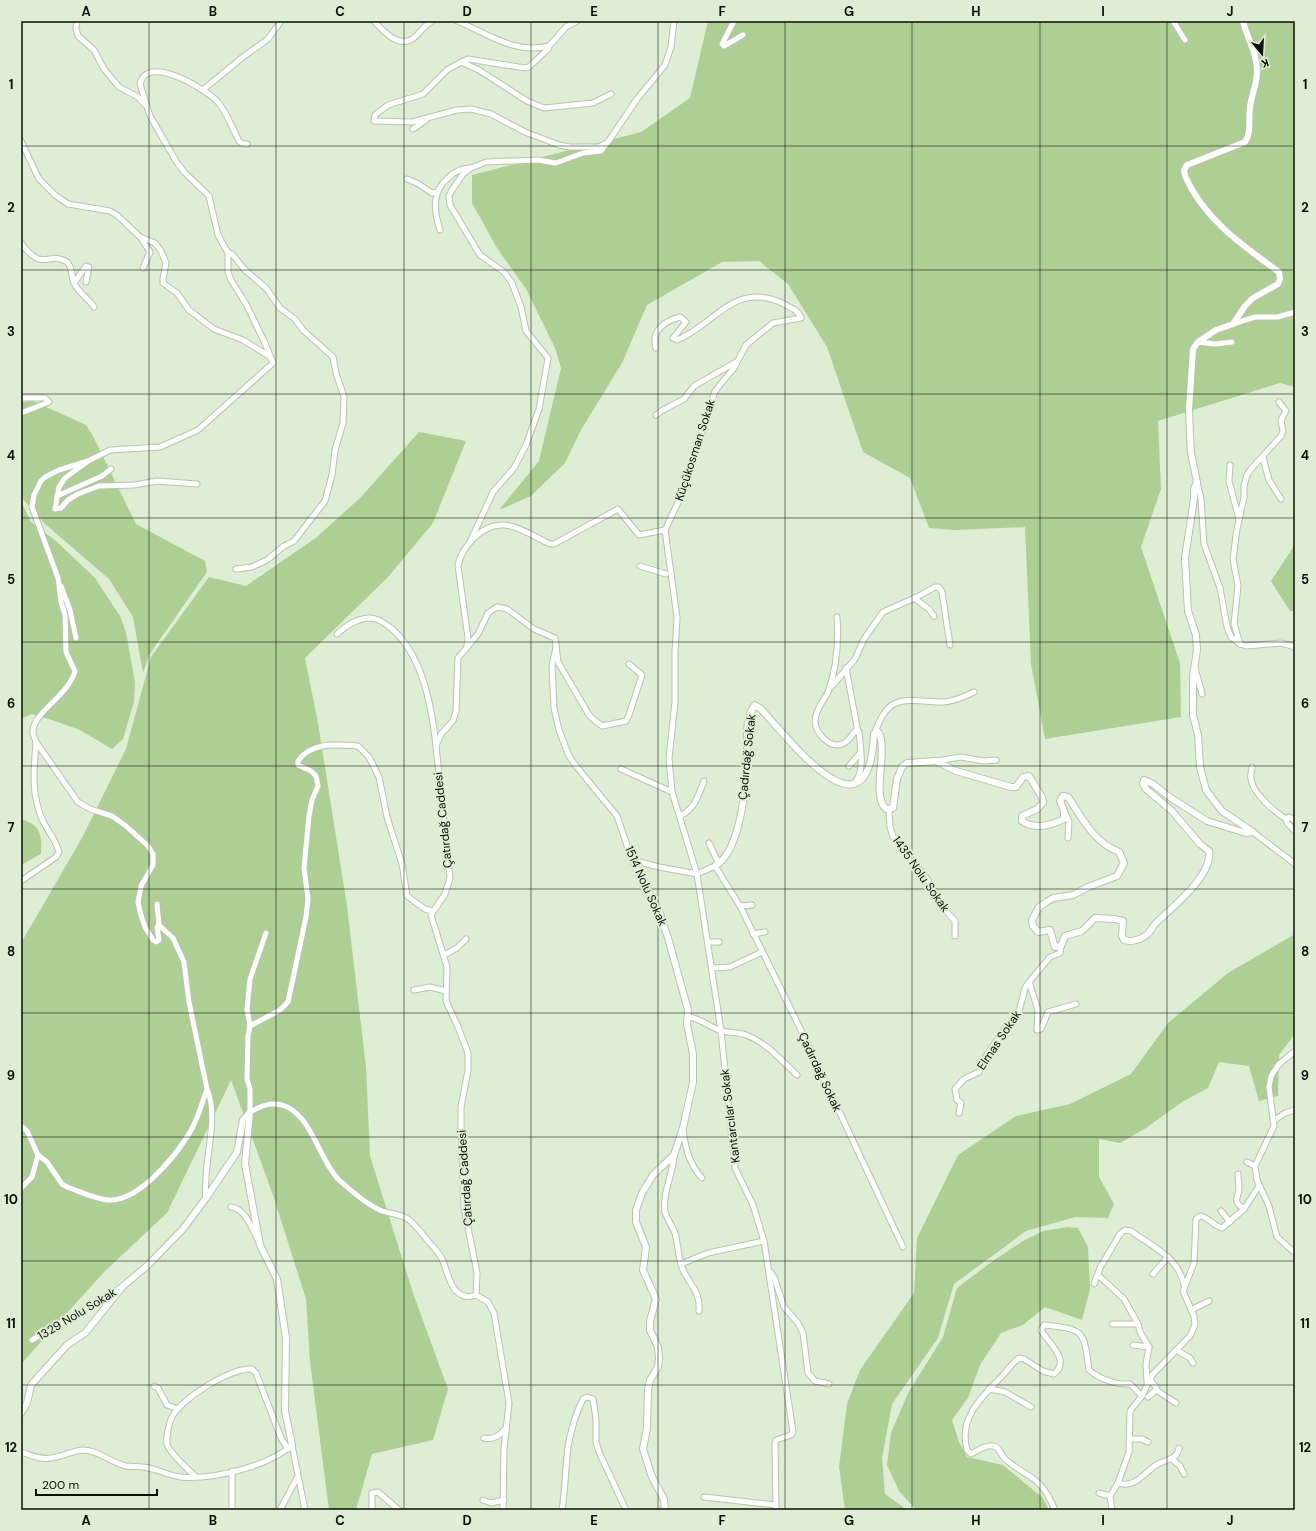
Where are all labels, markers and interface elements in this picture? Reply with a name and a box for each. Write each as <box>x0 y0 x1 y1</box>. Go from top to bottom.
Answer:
text: A <box>81 3 91 20</box>
text: B <box>209 3 217 20</box>
text: C <box>335 3 345 20</box>
text: D <box>462 3 472 20</box>
text: E <box>590 3 598 20</box>
text: F <box>718 3 726 20</box>
text: G <box>844 3 854 20</box>
text: H <box>971 3 981 20</box>
text: I <box>1101 3 1105 20</box>
text: J <box>1226 3 1234 20</box>
north arrow <box>1242 34 1282 74</box>
text: K <box>1260 56 1271 71</box>
text: 1 <box>9 76 13 93</box>
text: 1 <box>1303 76 1307 93</box>
text: 2 <box>7 199 15 216</box>
text: 2 <box>1301 199 1309 216</box>
text: 3 <box>7 323 15 340</box>
text: 3 <box>1301 323 1309 340</box>
street label: Küçükosman Sokak <box>671 397 719 503</box>
text: 4 <box>7 447 15 464</box>
text: 4 <box>1301 447 1309 464</box>
text: 5 <box>7 571 15 588</box>
text: 5 <box>1301 571 1309 588</box>
text: 6 <box>7 695 15 712</box>
text: 6 <box>1301 695 1309 712</box>
street label: Çadırdağ Sokak <box>735 713 759 801</box>
street label: Çatırdağ Caddesi <box>430 771 456 869</box>
text: 7 <box>8 819 15 836</box>
text: 7 <box>1302 819 1309 836</box>
street label: 1435 Nolu Sokak <box>889 833 953 915</box>
street label: 1514 Nolu Sokak <box>621 843 671 929</box>
text: 8 <box>7 943 15 960</box>
text: 8 <box>1301 943 1309 960</box>
street label: Elmas Sokak <box>973 1007 1025 1073</box>
street label: Çadırdağ Sokak <box>795 1030 845 1114</box>
text: 9 <box>7 1067 15 1084</box>
text: 9 <box>1301 1067 1309 1084</box>
street label: Kantarcılar Sokak <box>716 1068 744 1164</box>
street label: Çatırdağ Caddesi <box>454 1129 476 1227</box>
text: 10 <box>4 1191 18 1208</box>
text: 10 <box>1298 1191 1312 1208</box>
street label: 1329 Nolu Sokak <box>35 1284 119 1344</box>
text: 11 <box>6 1315 16 1332</box>
text: 11 <box>1300 1315 1310 1332</box>
text: 12 <box>5 1439 17 1456</box>
text: 12 <box>1299 1439 1311 1456</box>
scale bar <box>36 1471 157 1497</box>
text: 200 m <box>42 1477 79 1493</box>
text: A <box>81 1512 91 1529</box>
text: B <box>209 1512 217 1529</box>
text: C <box>335 1512 345 1529</box>
text: D <box>462 1512 472 1529</box>
text: E <box>590 1512 598 1529</box>
text: F <box>718 1512 726 1529</box>
text: G <box>844 1512 854 1529</box>
text: H <box>971 1512 981 1529</box>
text: I <box>1101 1512 1105 1529</box>
text: J <box>1226 1512 1234 1529</box>

